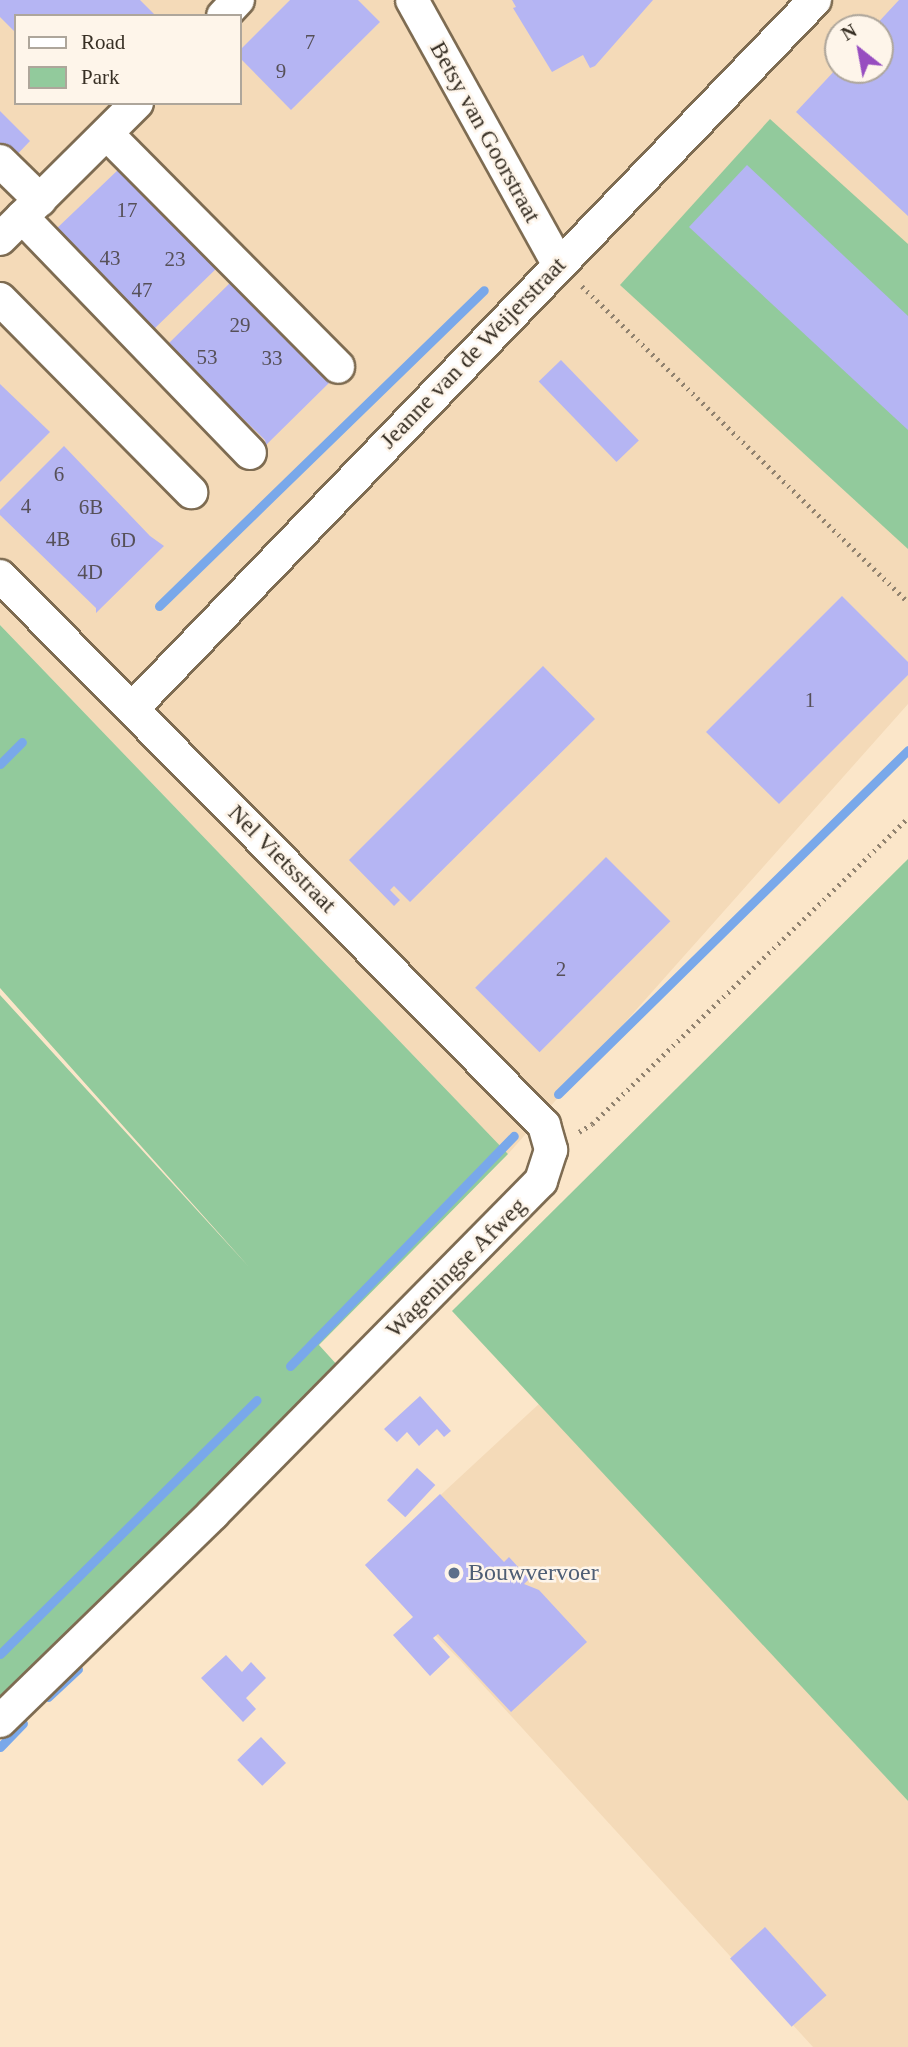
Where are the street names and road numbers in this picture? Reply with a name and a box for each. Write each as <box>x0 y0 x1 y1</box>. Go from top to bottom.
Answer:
street label: Betsy van Goorstraat <box>423 36 547 228</box>
street label: Jeanne van de Weijerstraat <box>374 251 572 455</box>
street label: Nel Vietsstraat <box>222 799 342 919</box>
street label: Wageningse Afweg <box>379 1191 533 1345</box>

